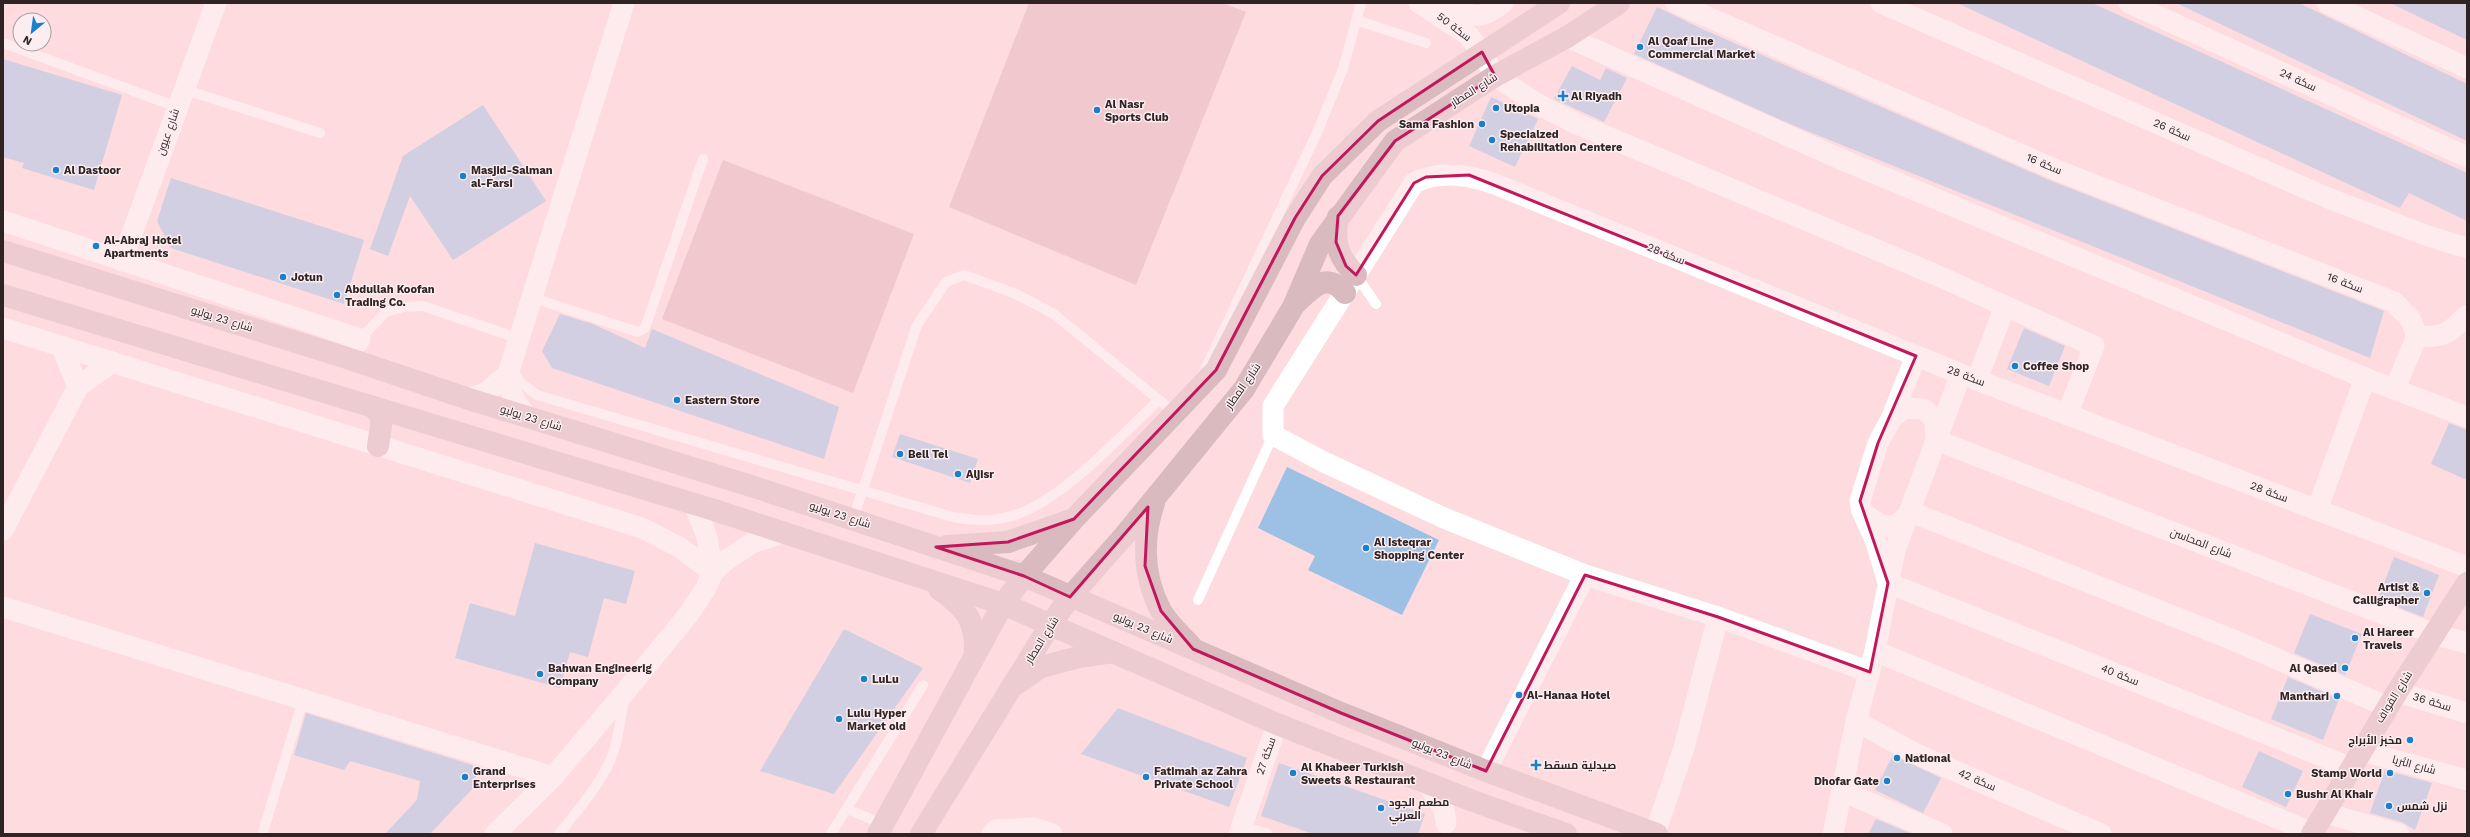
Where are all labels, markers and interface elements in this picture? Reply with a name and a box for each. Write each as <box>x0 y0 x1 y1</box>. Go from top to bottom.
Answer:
street label: سكة 50 <box>1434 10 1474 44</box>
north arrow <box>12 12 52 52</box>
text: N <box>21 33 34 48</box>
place label: Al Qoaf Line Commercial Market <box>1648 35 1755 61</box>
marker: Al Qoaf Line Commercial Market <box>1635 42 1645 52</box>
street label: سكة 24 <box>2277 66 2319 94</box>
street label: شارع المطار <box>1447 70 1500 111</box>
place label: Al Riyadh <box>1571 90 1622 103</box>
marker: Al Riyadh <box>1558 91 1568 101</box>
place label: Al Nasr Sports Club <box>1105 98 1169 124</box>
place label: Utopia <box>1504 102 1540 115</box>
marker: Utopia <box>1491 103 1501 113</box>
marker: Al Nasr Sports Club <box>1092 105 1102 115</box>
street label: شارع عيون <box>154 107 183 157</box>
street label: سكة 26 <box>2151 116 2193 144</box>
place label: Sama Fashion <box>1399 118 1474 131</box>
marker: Sama Fashion <box>1477 119 1487 129</box>
place label: Specialzed Rehabilitation Centere <box>1500 128 1622 154</box>
marker: Specialzed Rehabilitation Centere <box>1487 135 1497 145</box>
street label: سكة 16 <box>2024 151 2064 177</box>
place label: Al Dastoor <box>64 164 121 177</box>
place label: Masjid-Salman al-Farsi <box>471 164 553 190</box>
marker: Al Dastoor <box>51 165 61 175</box>
marker: Masjid-Salman al-Farsi <box>458 171 468 181</box>
place label: Al-Abraj Hotel Apartments <box>104 234 182 260</box>
marker: Al-Abraj Hotel Apartments <box>91 241 101 251</box>
street label: سكة 28 <box>1645 241 1687 267</box>
street label: سكة 16 <box>2325 270 2365 296</box>
place label: Jotun <box>291 271 323 284</box>
marker: Jotun <box>278 272 288 282</box>
place label: Abdullah Koofan Trading Co. <box>345 283 435 309</box>
marker: Abdullah Koofan Trading Co. <box>332 290 342 300</box>
street label: شارع 23 يوليو <box>189 303 254 335</box>
place label: Coffee Shop <box>2023 360 2089 373</box>
street label: شارع المطار <box>1222 361 1264 413</box>
marker: Coffee Shop <box>2010 361 2020 371</box>
street label: سكة 28 <box>1945 363 1987 389</box>
place label: Eastern Store <box>685 394 760 407</box>
marker: Eastern Store <box>672 395 682 405</box>
street label: شارع 23 يوليو <box>498 402 563 434</box>
place label: Bell Tel <box>908 448 948 461</box>
marker: Bell Tel <box>895 449 905 459</box>
place label: Aljisr <box>966 468 994 481</box>
marker: Aljisr <box>953 469 963 479</box>
street label: سكة 28 <box>2248 479 2290 505</box>
street label: شارع 23 يوليو <box>807 499 872 532</box>
street label: شارع المحاسن <box>2168 525 2234 562</box>
place label: Al Isteqrar Shopping Center <box>1374 536 1464 562</box>
marker: Al Isteqrar Shopping Center <box>1361 543 1371 553</box>
place label: Artist & Calligrapher <box>2353 581 2420 607</box>
marker: Artist & Calligrapher <box>2422 588 2432 598</box>
street label: شارع 23 يوليو <box>1111 610 1175 647</box>
street label: شارع المطار <box>1022 614 1062 667</box>
place label: Al Hareer Travels <box>2363 626 2414 652</box>
marker: Al Hareer Travels <box>2350 633 2360 643</box>
street label: سكة 40 <box>2099 661 2141 689</box>
place label: Bahwan Engineerig Company <box>548 662 652 688</box>
place label: Al Qased <box>2289 662 2337 675</box>
marker: Al Qased <box>2340 663 2350 673</box>
marker: Bahwan Engineerig Company <box>535 669 545 679</box>
street label: شارع القواف <box>2373 669 2416 726</box>
place label: LuLu <box>872 673 899 686</box>
marker: LuLu <box>859 674 869 684</box>
place label: Al-Hanaa Hotel <box>1527 689 1611 702</box>
marker: Al-Hanaa Hotel <box>1514 690 1524 700</box>
place label: Manthari <box>2280 690 2329 703</box>
street label: سكة 36 <box>2411 690 2453 714</box>
marker: Manthari <box>2332 691 2342 701</box>
place label: Lulu Hyper Market old <box>847 707 907 733</box>
marker: Lulu Hyper Market old <box>834 714 844 724</box>
place label: مخبز الأبراج <box>2348 734 2402 748</box>
marker: مخبز الأبراج <box>2405 735 2415 745</box>
street label: سكة 27 <box>1254 736 1278 776</box>
street label: شارع 23 يوليو <box>1410 736 1474 773</box>
place label: National <box>1905 752 1951 765</box>
marker: National <box>1892 753 1902 763</box>
street label: شارع الثريا <box>2390 753 2437 778</box>
place label: صيدلية مسقط <box>1544 759 1616 772</box>
marker: صيدلية مسقط <box>1531 760 1541 770</box>
place label: Al Khabeer Turkish Sweets & Restaurant <box>1301 761 1415 787</box>
place label: Grand Enterprises <box>473 765 536 791</box>
place label: Fatimah az Zahra Private School <box>1154 765 1248 791</box>
street label: سكة 42 <box>1956 766 1998 794</box>
place label: Stamp World <box>2311 767 2382 780</box>
marker: Al Khabeer Turkish Sweets & Restaurant <box>1288 768 1298 778</box>
marker: Stamp World <box>2385 768 2395 778</box>
marker: Grand Enterprises <box>460 772 470 782</box>
marker: Fatimah az Zahra Private School <box>1141 772 1151 782</box>
place label: Dhofar Gate <box>1814 775 1879 788</box>
marker: Dhofar Gate <box>1882 776 1892 786</box>
place label: Bushr Al Khair <box>2296 788 2374 801</box>
marker: Bushr Al Khair <box>2283 789 2293 799</box>
place label: مطعم الجود العربي <box>1389 796 1449 825</box>
place label: نزل شمس <box>2397 800 2447 813</box>
marker: نزل شمس <box>2384 801 2394 811</box>
marker: مطعم الجود العربي <box>1376 803 1386 813</box>

